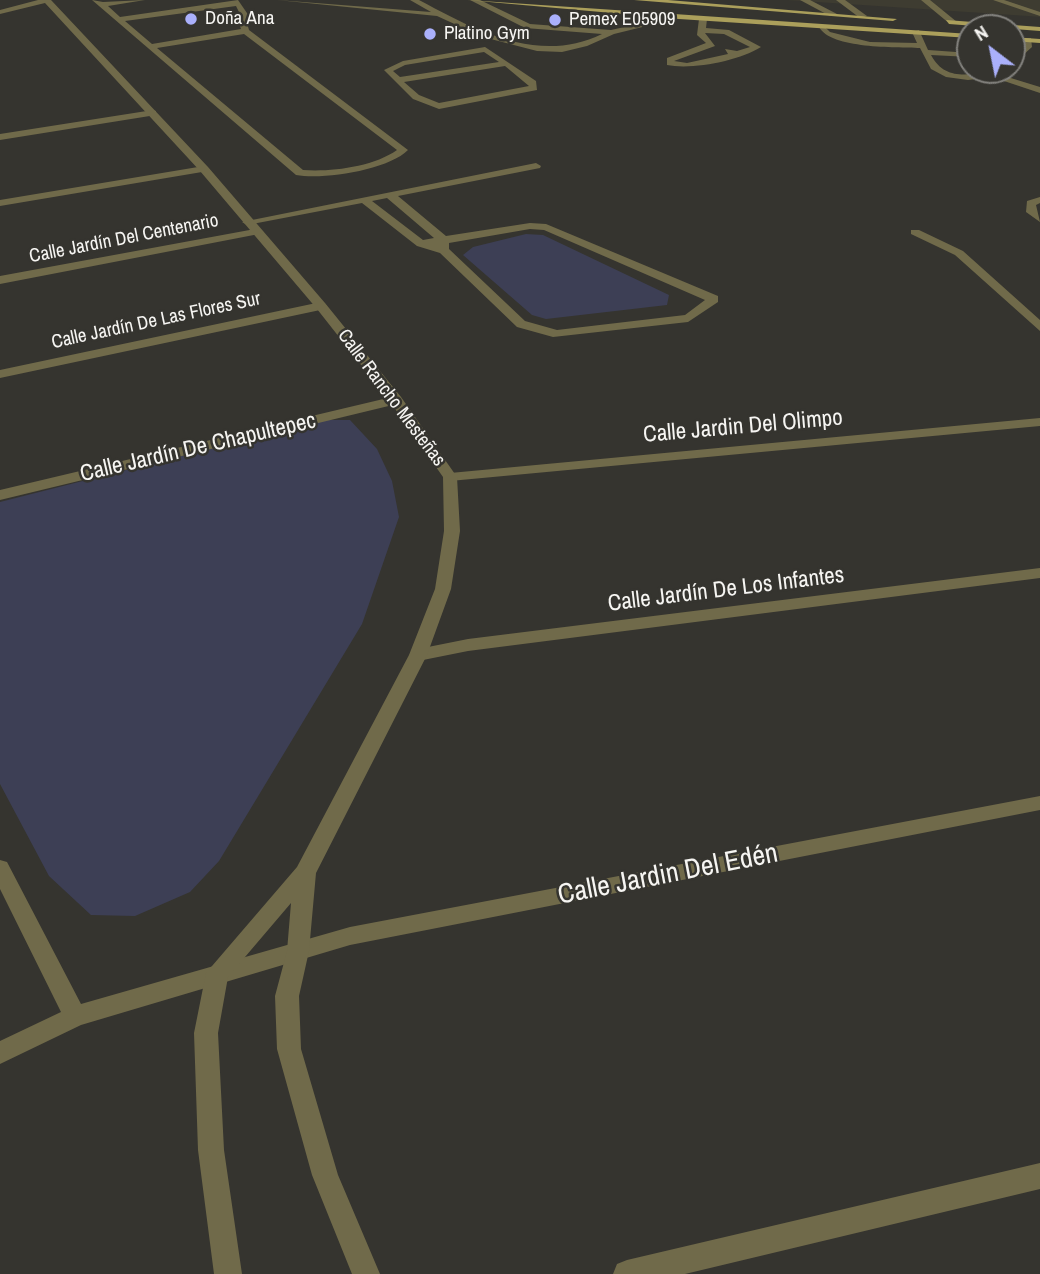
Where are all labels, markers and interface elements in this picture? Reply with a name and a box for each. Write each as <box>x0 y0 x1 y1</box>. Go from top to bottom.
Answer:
place label: Doña Ana <box>205 8 274 30</box>
place label: Pemex E05909 <box>569 9 676 31</box>
marker: Doña Ana <box>183 11 199 27</box>
marker: Pemex E05909 <box>547 12 563 28</box>
north arrow <box>956 14 1026 84</box>
text: N <box>969 19 993 47</box>
place label: Platino Gym <box>444 23 530 45</box>
marker: Platino Gym <box>422 26 438 42</box>
street label: Calle Jardín Del Centenario <box>27 209 221 269</box>
street label: Calle Jardín De Las Flores Sur <box>49 288 263 354</box>
street label: Calle Rancho Mesteñas <box>332 325 450 471</box>
street label: Calle Jardin Del Olimpo <box>642 405 844 449</box>
street label: Calle Jardín De Chapultepec <box>77 407 319 489</box>
street label: Calle Jardín De Los Infantes <box>606 562 846 618</box>
street label: Calle Jardin Del Edén <box>555 837 781 913</box>

